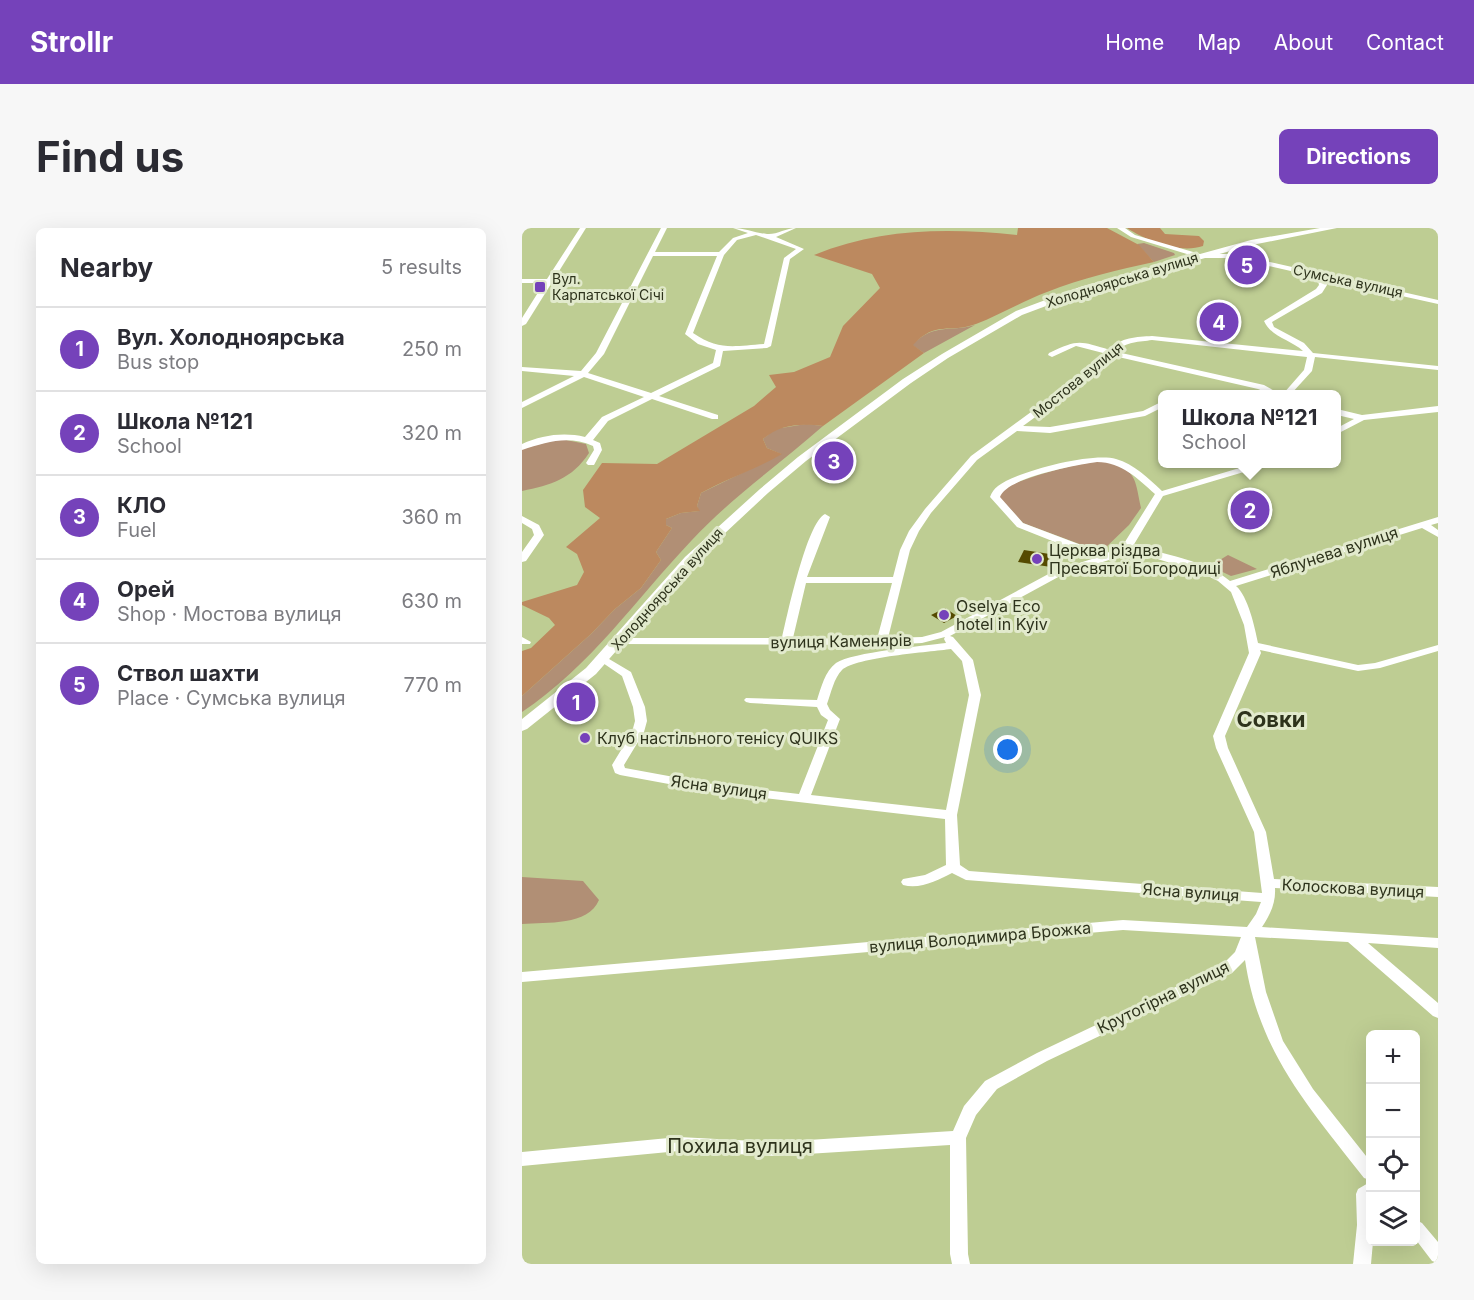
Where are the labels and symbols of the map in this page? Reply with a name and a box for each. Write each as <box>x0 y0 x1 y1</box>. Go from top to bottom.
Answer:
pin: 5 <box>1228 243 1266 288</box>
street label: Холодноярська вулиця <box>1044 248 1200 311</box>
street label: Сумська вулиця <box>1292 261 1404 300</box>
place label: Вул. Карпатської Січі <box>552 270 664 303</box>
marker: Вул. Карпатської Січі <box>533 280 547 294</box>
pin: 4 <box>1200 300 1238 344</box>
street label: Мостова вулиця <box>1029 338 1126 421</box>
pin: 3 <box>814 438 854 484</box>
pin: 2 <box>1230 488 1270 532</box>
street label: Яблунева вулиця <box>1267 522 1401 582</box>
street label: Холодноярська вулиця <box>607 524 726 653</box>
place label: Церква різдва Пресвятої Богородиці <box>1049 540 1221 578</box>
marker: Церква різдва Пресвятої Богородиці <box>1030 552 1044 566</box>
place label: Oselya Eco hotel in Kyiv <box>956 596 1048 634</box>
marker: Oselya Eco hotel in Kyiv <box>937 608 951 622</box>
street label: вулиця Каменярів <box>770 630 912 652</box>
pin: 1 <box>556 680 596 724</box>
district label: Совки <box>1237 706 1305 732</box>
place label: Клуб настільного тенісу QUIKS <box>597 728 838 748</box>
marker: Клуб настільного тенісу QUIKS <box>578 731 592 745</box>
your location <box>993 735 1022 764</box>
street label: Ясна вулиця <box>670 770 768 804</box>
street label: Колоскова вулиця <box>1281 874 1425 902</box>
street label: Ясна вулиця <box>1142 879 1240 905</box>
street label: вулиця Володимира Брожка <box>868 917 1092 957</box>
street label: Крутогірна вулиця <box>1094 956 1232 1038</box>
street label: Похила вулиця <box>667 1134 813 1158</box>

